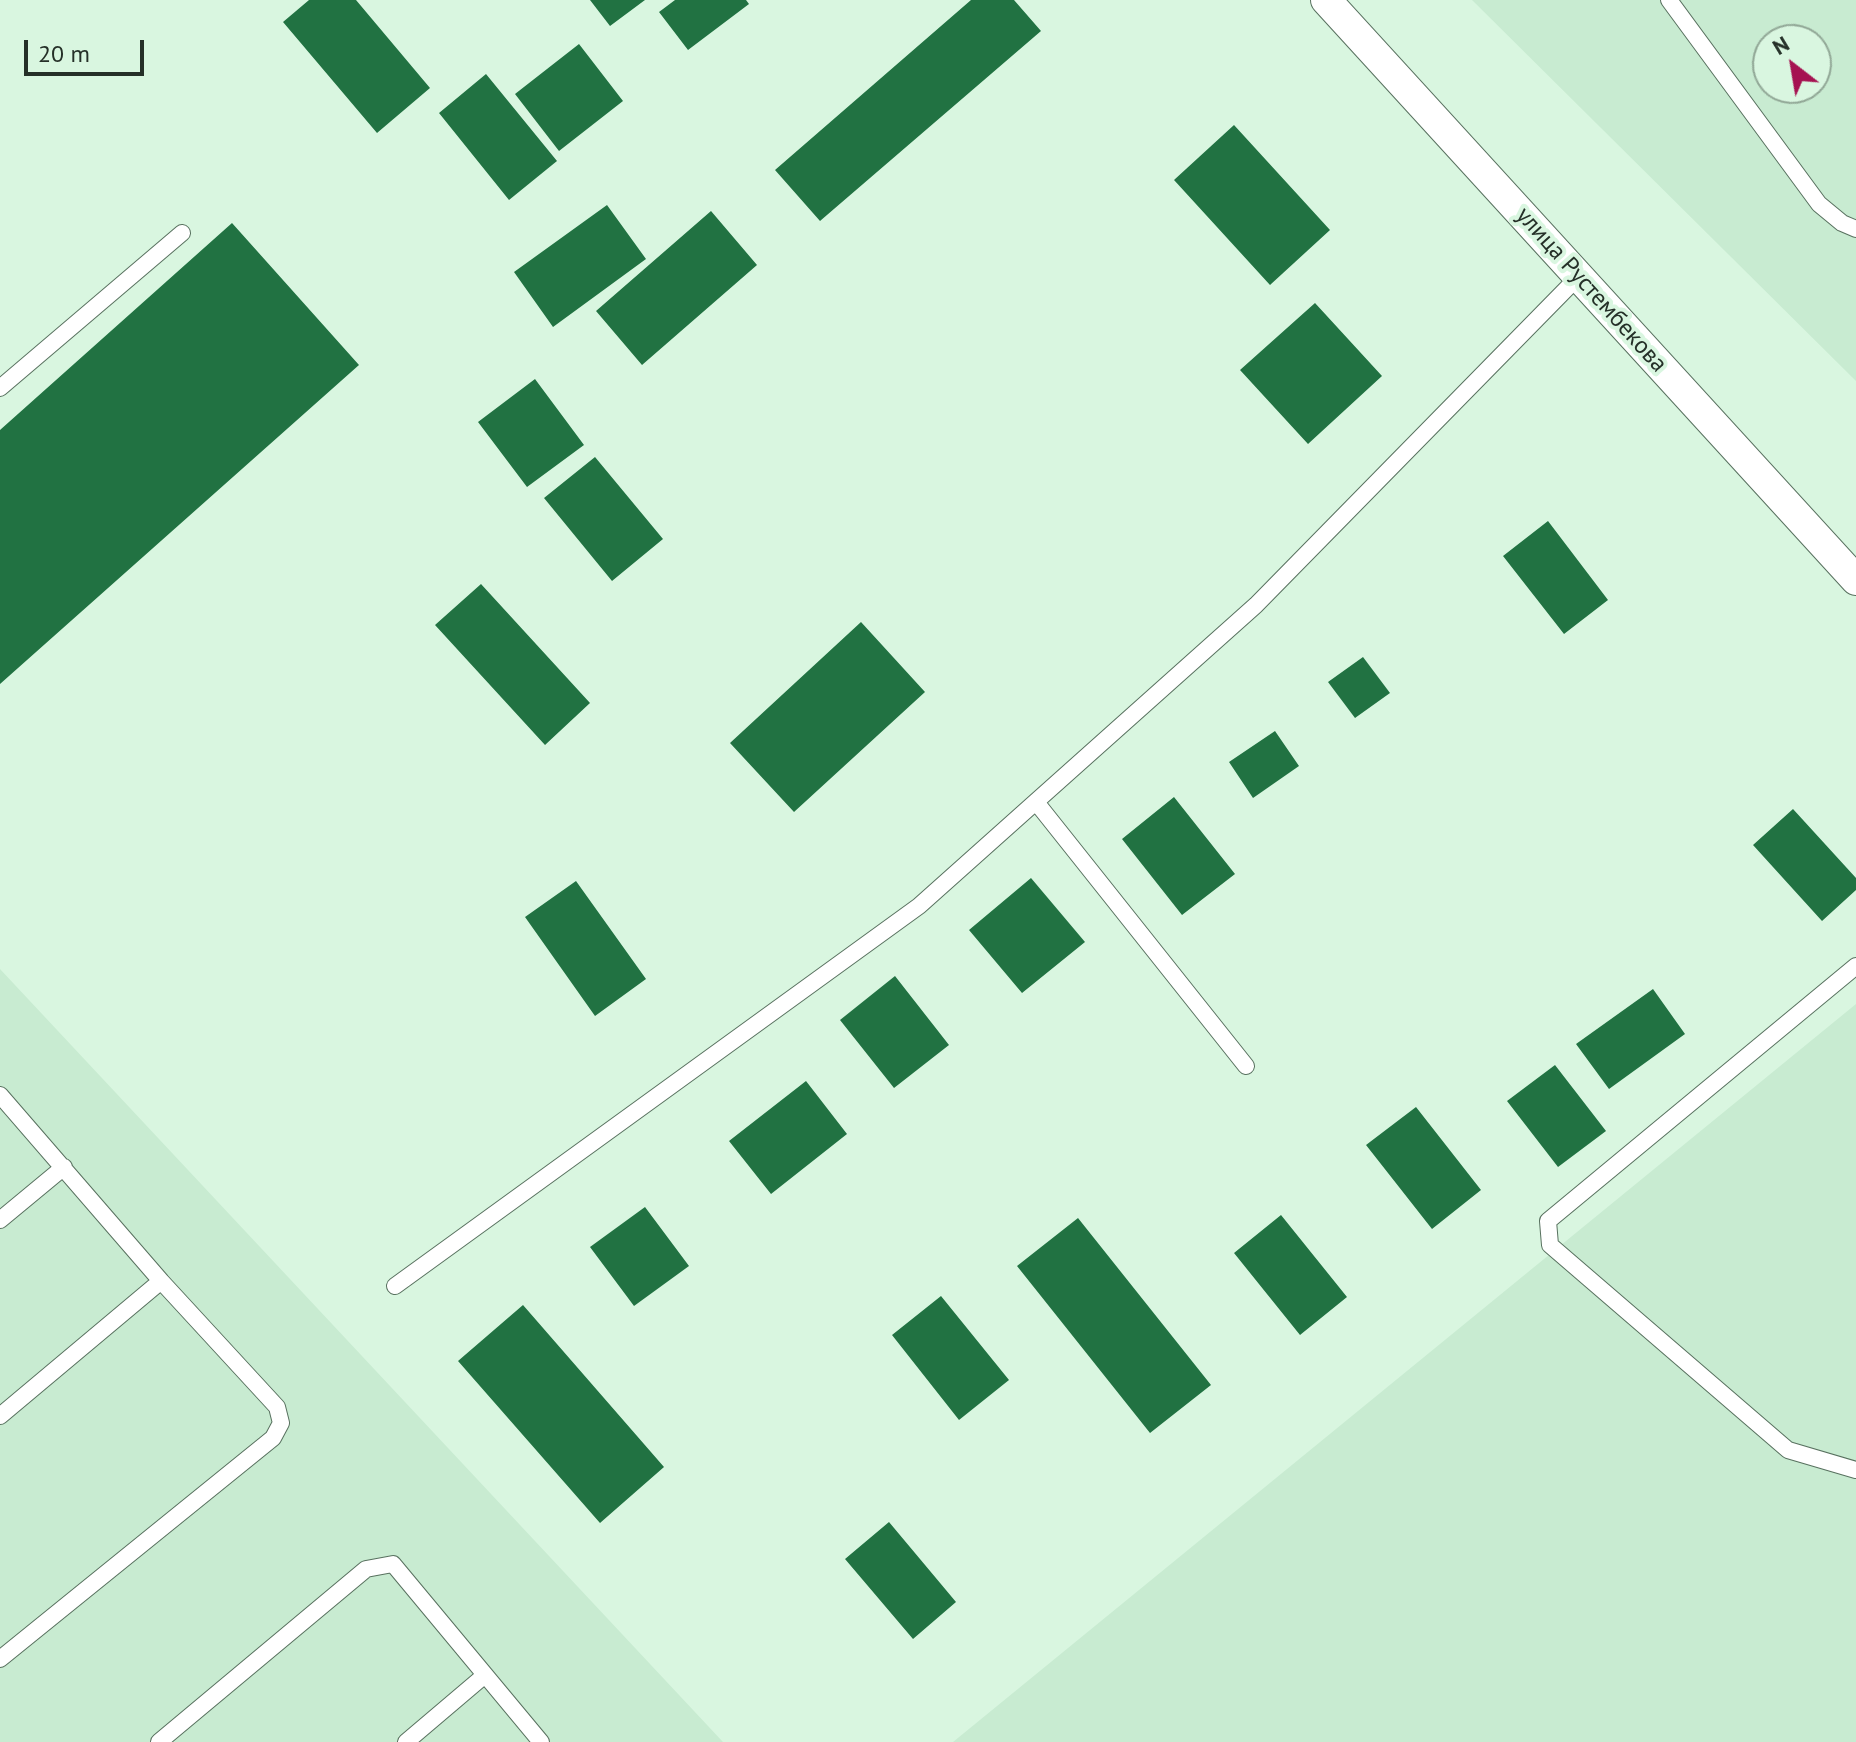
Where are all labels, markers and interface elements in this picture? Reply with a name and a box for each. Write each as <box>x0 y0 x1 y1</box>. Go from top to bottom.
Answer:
scale bar <box>28 24 148 74</box>
north arrow <box>1752 24 1832 104</box>
text: N <box>1767 29 1794 61</box>
text: 20 m <box>38 38 90 69</box>
street label: улица Рустембекова <box>1509 202 1673 378</box>

